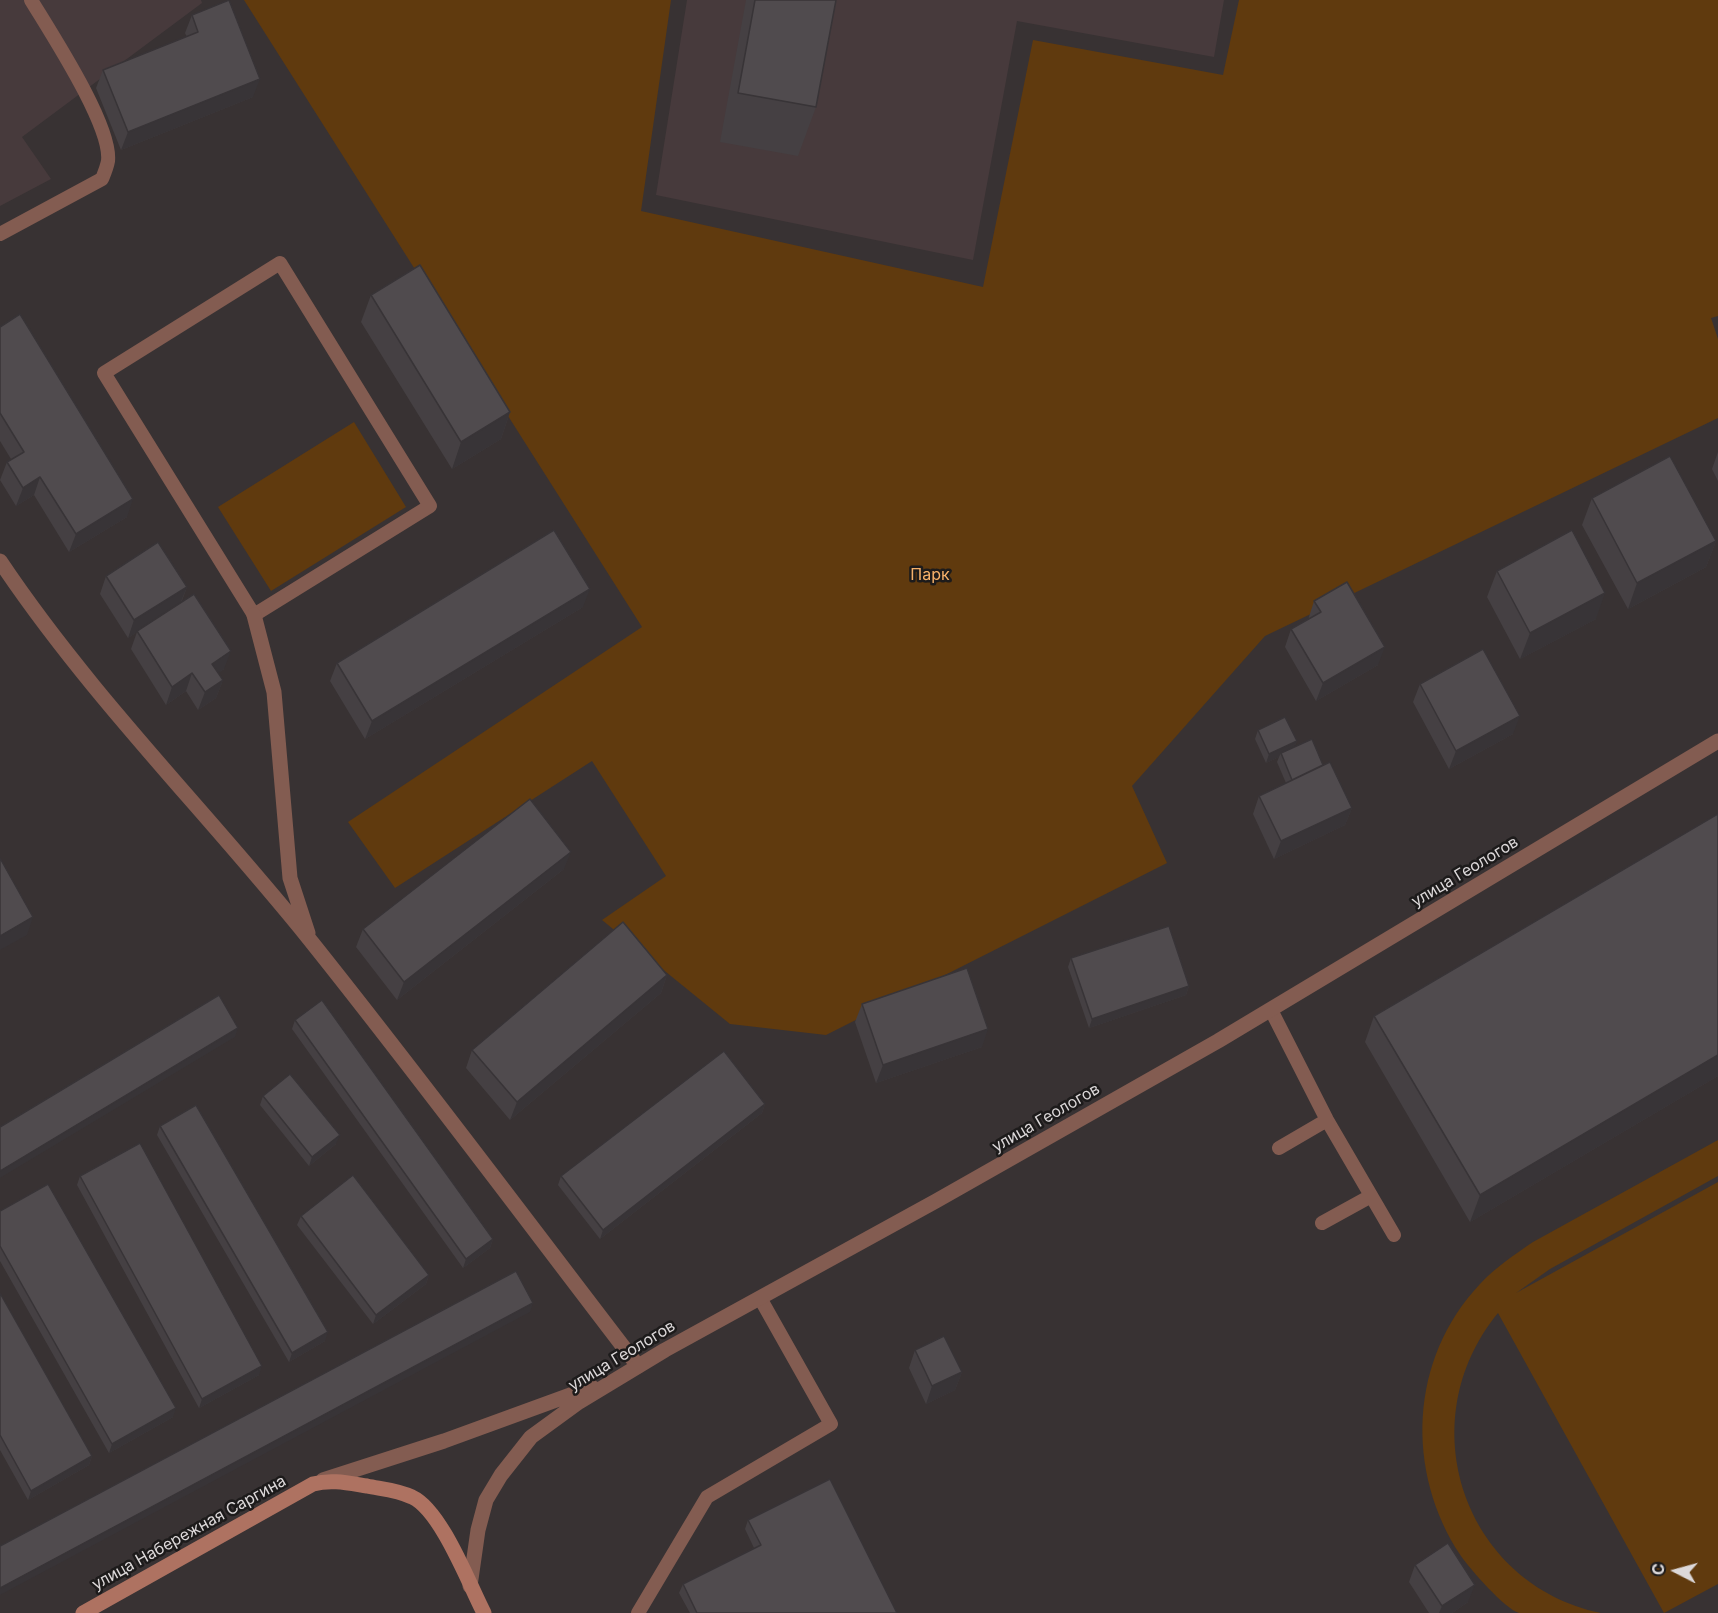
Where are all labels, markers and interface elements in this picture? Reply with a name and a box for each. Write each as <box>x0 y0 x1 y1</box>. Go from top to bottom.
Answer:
park label: Парк <box>910 565 950 585</box>
street label: улица Геологов <box>1408 833 1522 911</box>
street label: улица Геологов <box>989 1079 1103 1157</box>
street label: улица Геологов <box>565 1317 679 1395</box>
street label: улица Набережная Саргина <box>89 1472 289 1594</box>
north arrow <box>1646 1541 1706 1601</box>
text: С <box>1648 1562 1669 1576</box>

